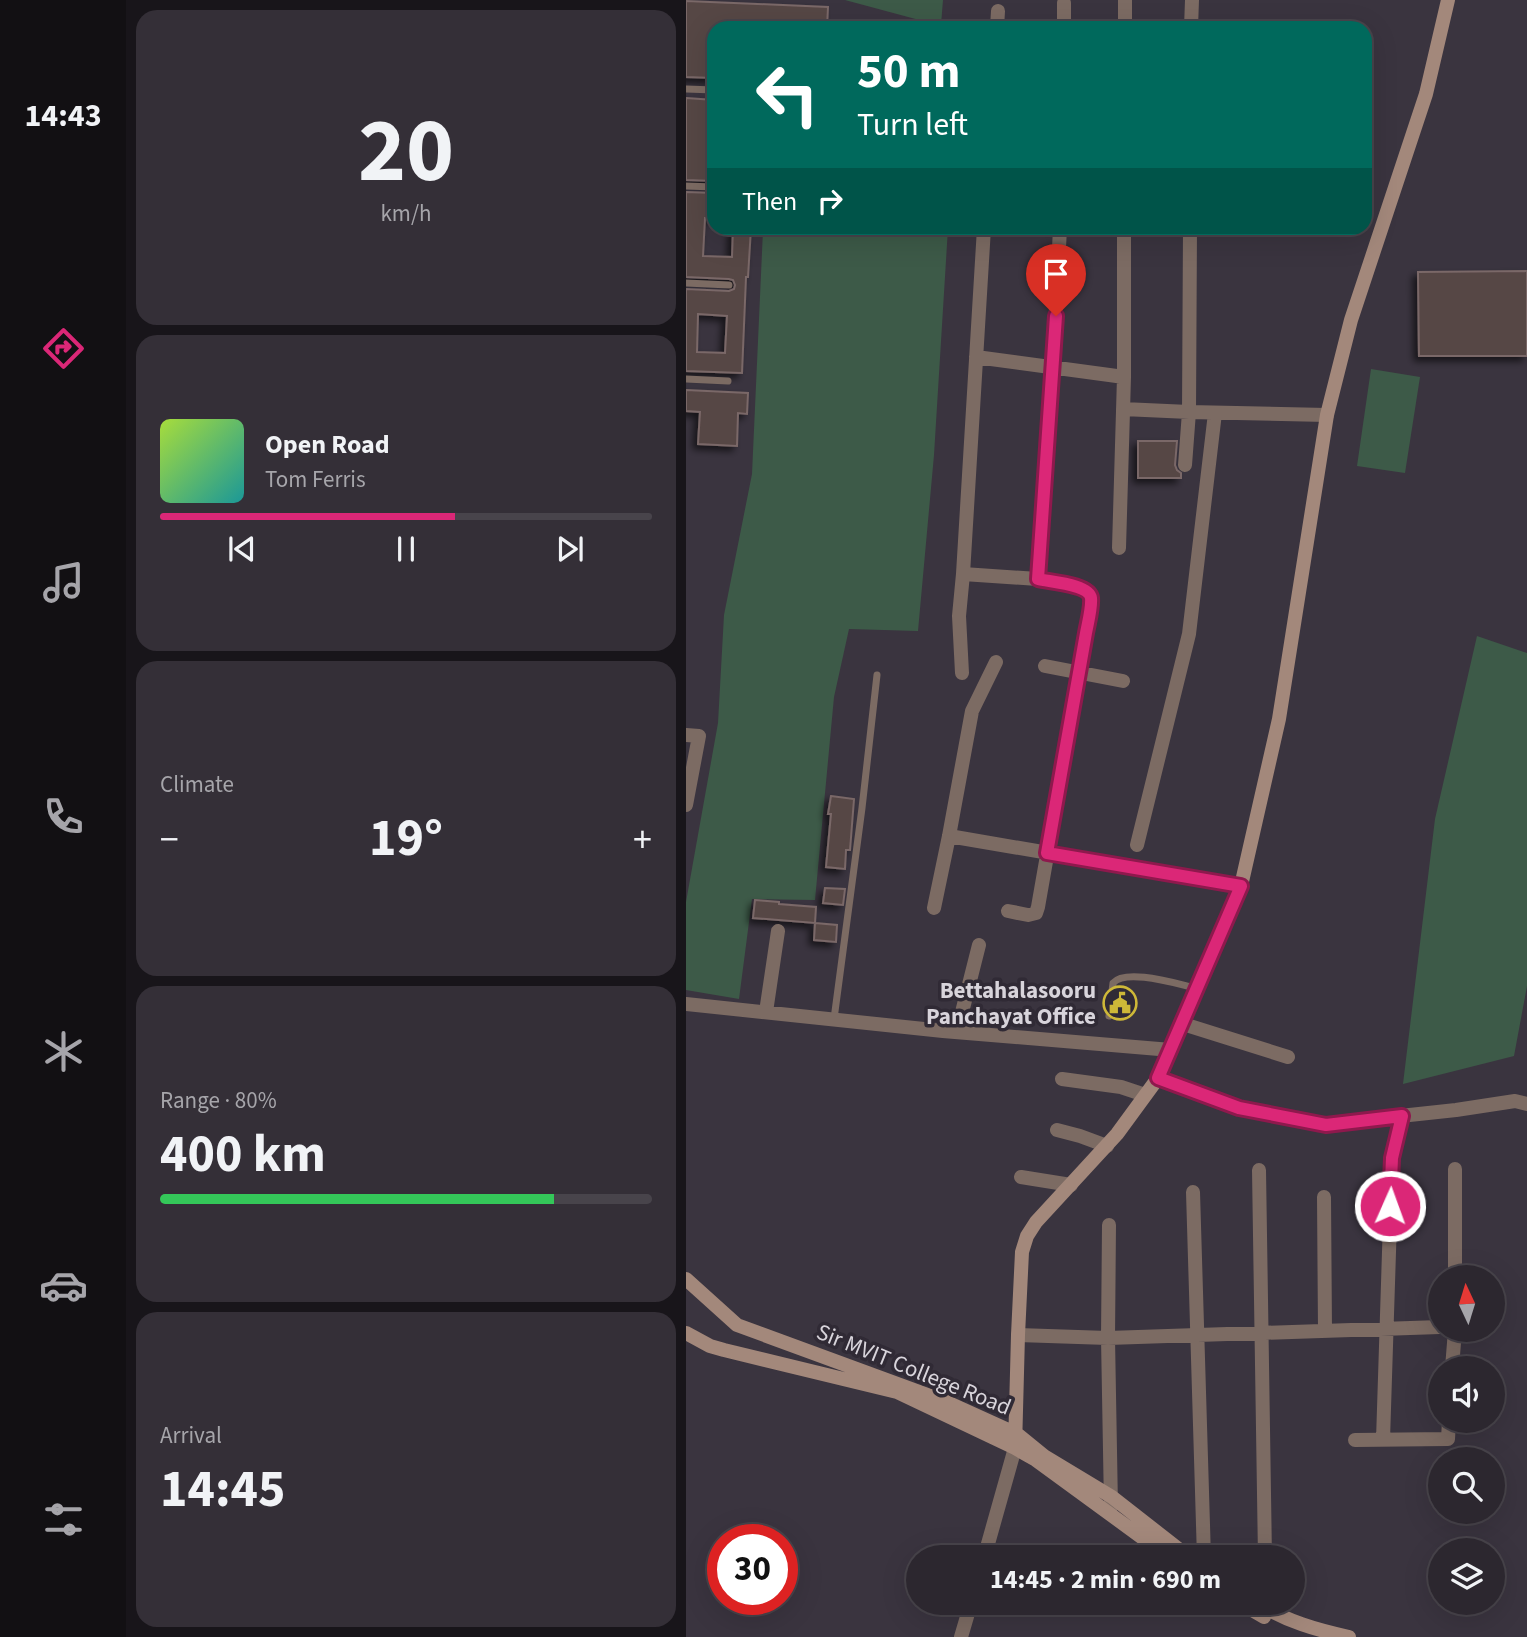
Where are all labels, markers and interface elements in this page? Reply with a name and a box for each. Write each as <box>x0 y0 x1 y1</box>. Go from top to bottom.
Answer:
text: 50 m <box>857 37 961 107</box>
icon: left <box>742 49 833 140</box>
text: 20 <box>358 87 454 216</box>
text: 14:43 <box>24 93 102 139</box>
text: Turn left <box>857 102 968 148</box>
icon: right <box>811 182 849 220</box>
text: Then <box>742 183 797 220</box>
text: km/h <box>380 197 432 230</box>
pin <box>1026 244 1086 316</box>
icon: arrive <box>1037 255 1075 293</box>
icon: directions <box>39 324 88 373</box>
text: Open Road <box>265 426 390 463</box>
text: Tom Ferris <box>265 463 366 496</box>
icon: previous <box>223 530 261 568</box>
icon: pause <box>387 530 425 568</box>
icon: next <box>551 530 589 568</box>
icon: music <box>39 558 88 607</box>
text: Climate <box>160 768 234 801</box>
icon: phone <box>39 792 88 841</box>
text: 19° <box>369 802 443 876</box>
text: − <box>160 813 179 867</box>
text: + <box>633 813 652 867</box>
place label: Bettahalasooru Panchayat Office <box>926 974 1096 1033</box>
public building icon: Bettahalasooru Panchayat Office <box>1101 984 1139 1022</box>
icon: climate <box>39 1027 88 1076</box>
text: Range · 80% <box>160 1084 277 1117</box>
text: 400 km <box>160 1118 326 1192</box>
position arrow <box>1353 1169 1427 1243</box>
icon: car <box>39 1261 88 1310</box>
north arrow <box>1428 1265 1505 1342</box>
map controls <box>1428 1265 1505 1615</box>
street label: Sir MVIT College Road <box>812 1315 1016 1424</box>
button: sound <box>1428 1356 1505 1433</box>
text: Arrival <box>160 1419 222 1452</box>
button: search <box>1428 1447 1505 1524</box>
text: 14:45 <box>160 1453 285 1527</box>
icon: filters <box>39 1495 88 1544</box>
speed limit sign: 30 <box>707 1524 798 1615</box>
button: layers <box>1428 1538 1505 1615</box>
text: 14:45 · 2 min · 690 m <box>990 1561 1221 1598</box>

